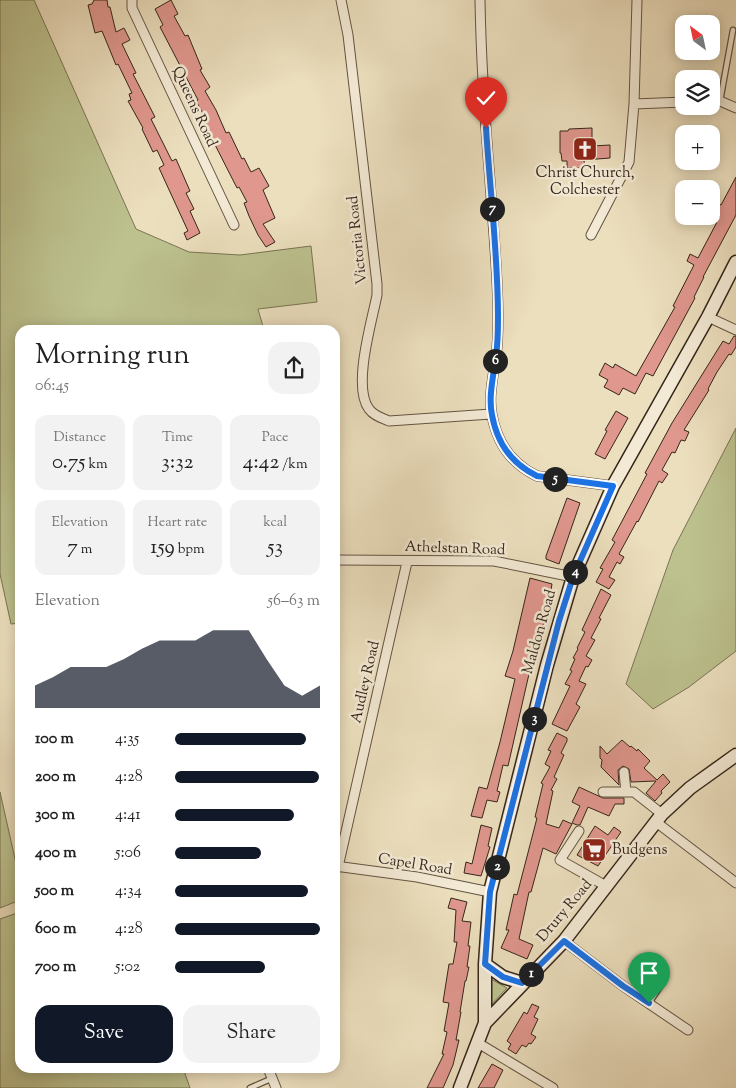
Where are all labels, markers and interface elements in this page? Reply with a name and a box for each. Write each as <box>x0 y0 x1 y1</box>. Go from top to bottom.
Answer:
north arrow <box>675 15 720 60</box>
map controls <box>675 15 720 225</box>
street label: Queens Road <box>166 63 222 151</box>
button: layers <box>675 70 720 115</box>
pin <box>465 77 507 128</box>
icon: check <box>472 84 500 112</box>
button: + <box>675 125 720 170</box>
church icon: Christ Church, Colchester <box>572 136 598 162</box>
place label: Christ Church, Colchester <box>535 163 635 201</box>
button: − <box>675 180 720 225</box>
street label: Victoria Road <box>343 194 373 285</box>
pin: 7 <box>480 196 504 222</box>
text: 7 <box>489 199 496 219</box>
text: Morning run <box>35 336 190 376</box>
button: share <box>268 342 320 394</box>
pin: 6 <box>482 348 508 374</box>
text: 6 <box>492 351 499 371</box>
text: 06:45 <box>35 375 69 398</box>
text: Distance <box>53 428 106 448</box>
text: Time <box>162 428 193 448</box>
text: Pace <box>262 428 289 448</box>
text: 0.75 <box>52 448 86 478</box>
text: 3:32 <box>161 448 194 478</box>
text: 4:42 <box>243 448 279 478</box>
text: km <box>86 455 108 475</box>
text: /km <box>279 455 308 475</box>
pin: 5 <box>542 466 568 492</box>
text: 5 <box>553 469 558 489</box>
text: Elevation <box>51 513 108 533</box>
text: Heart rate <box>148 513 207 533</box>
text: kcal <box>263 513 287 533</box>
text: 7 <box>67 533 78 563</box>
text: 159 <box>150 533 175 563</box>
text: 53 <box>267 533 283 563</box>
street label: Athelstan Road <box>404 537 506 561</box>
text: m <box>78 540 92 560</box>
text: bpm <box>175 540 205 560</box>
pin: 4 <box>562 560 588 584</box>
text: 4 <box>572 562 579 582</box>
street label: Maldon Road <box>518 587 562 677</box>
text: Elevation <box>35 590 100 613</box>
text: 56–63 m <box>268 590 320 613</box>
street label: Audley Road <box>346 638 386 725</box>
pin: 3 <box>522 706 546 732</box>
text: 3 <box>532 709 537 729</box>
text: 100 m <box>35 728 74 751</box>
text: 4:35 <box>115 728 139 751</box>
text: 200 m <box>35 766 76 789</box>
text: 4:28 <box>115 766 143 789</box>
text: 300 m <box>35 804 75 827</box>
text: 4:41 <box>115 804 141 827</box>
supermarket icon: Budgens <box>581 837 607 863</box>
place label: Budgens <box>612 840 668 861</box>
text: 400 m <box>35 842 77 865</box>
text: 5:06 <box>115 842 141 865</box>
street label: Capel Road <box>376 849 454 881</box>
pin: 2 <box>484 854 510 880</box>
text: 2 <box>494 857 501 877</box>
street label: Drury Road <box>532 875 598 947</box>
text: 500 m <box>35 880 74 903</box>
text: 4:34 <box>115 880 142 903</box>
text: 600 m <box>35 918 77 941</box>
text: 4:28 <box>115 918 143 941</box>
pin <box>628 952 670 1003</box>
text: 700 m <box>35 956 76 979</box>
text: 5:02 <box>115 956 140 979</box>
icon: arrive <box>635 959 663 987</box>
pin: 1 <box>518 962 544 986</box>
text: 1 <box>529 964 534 984</box>
button: Save <box>35 1005 173 1063</box>
button: Share <box>183 1005 320 1063</box>

